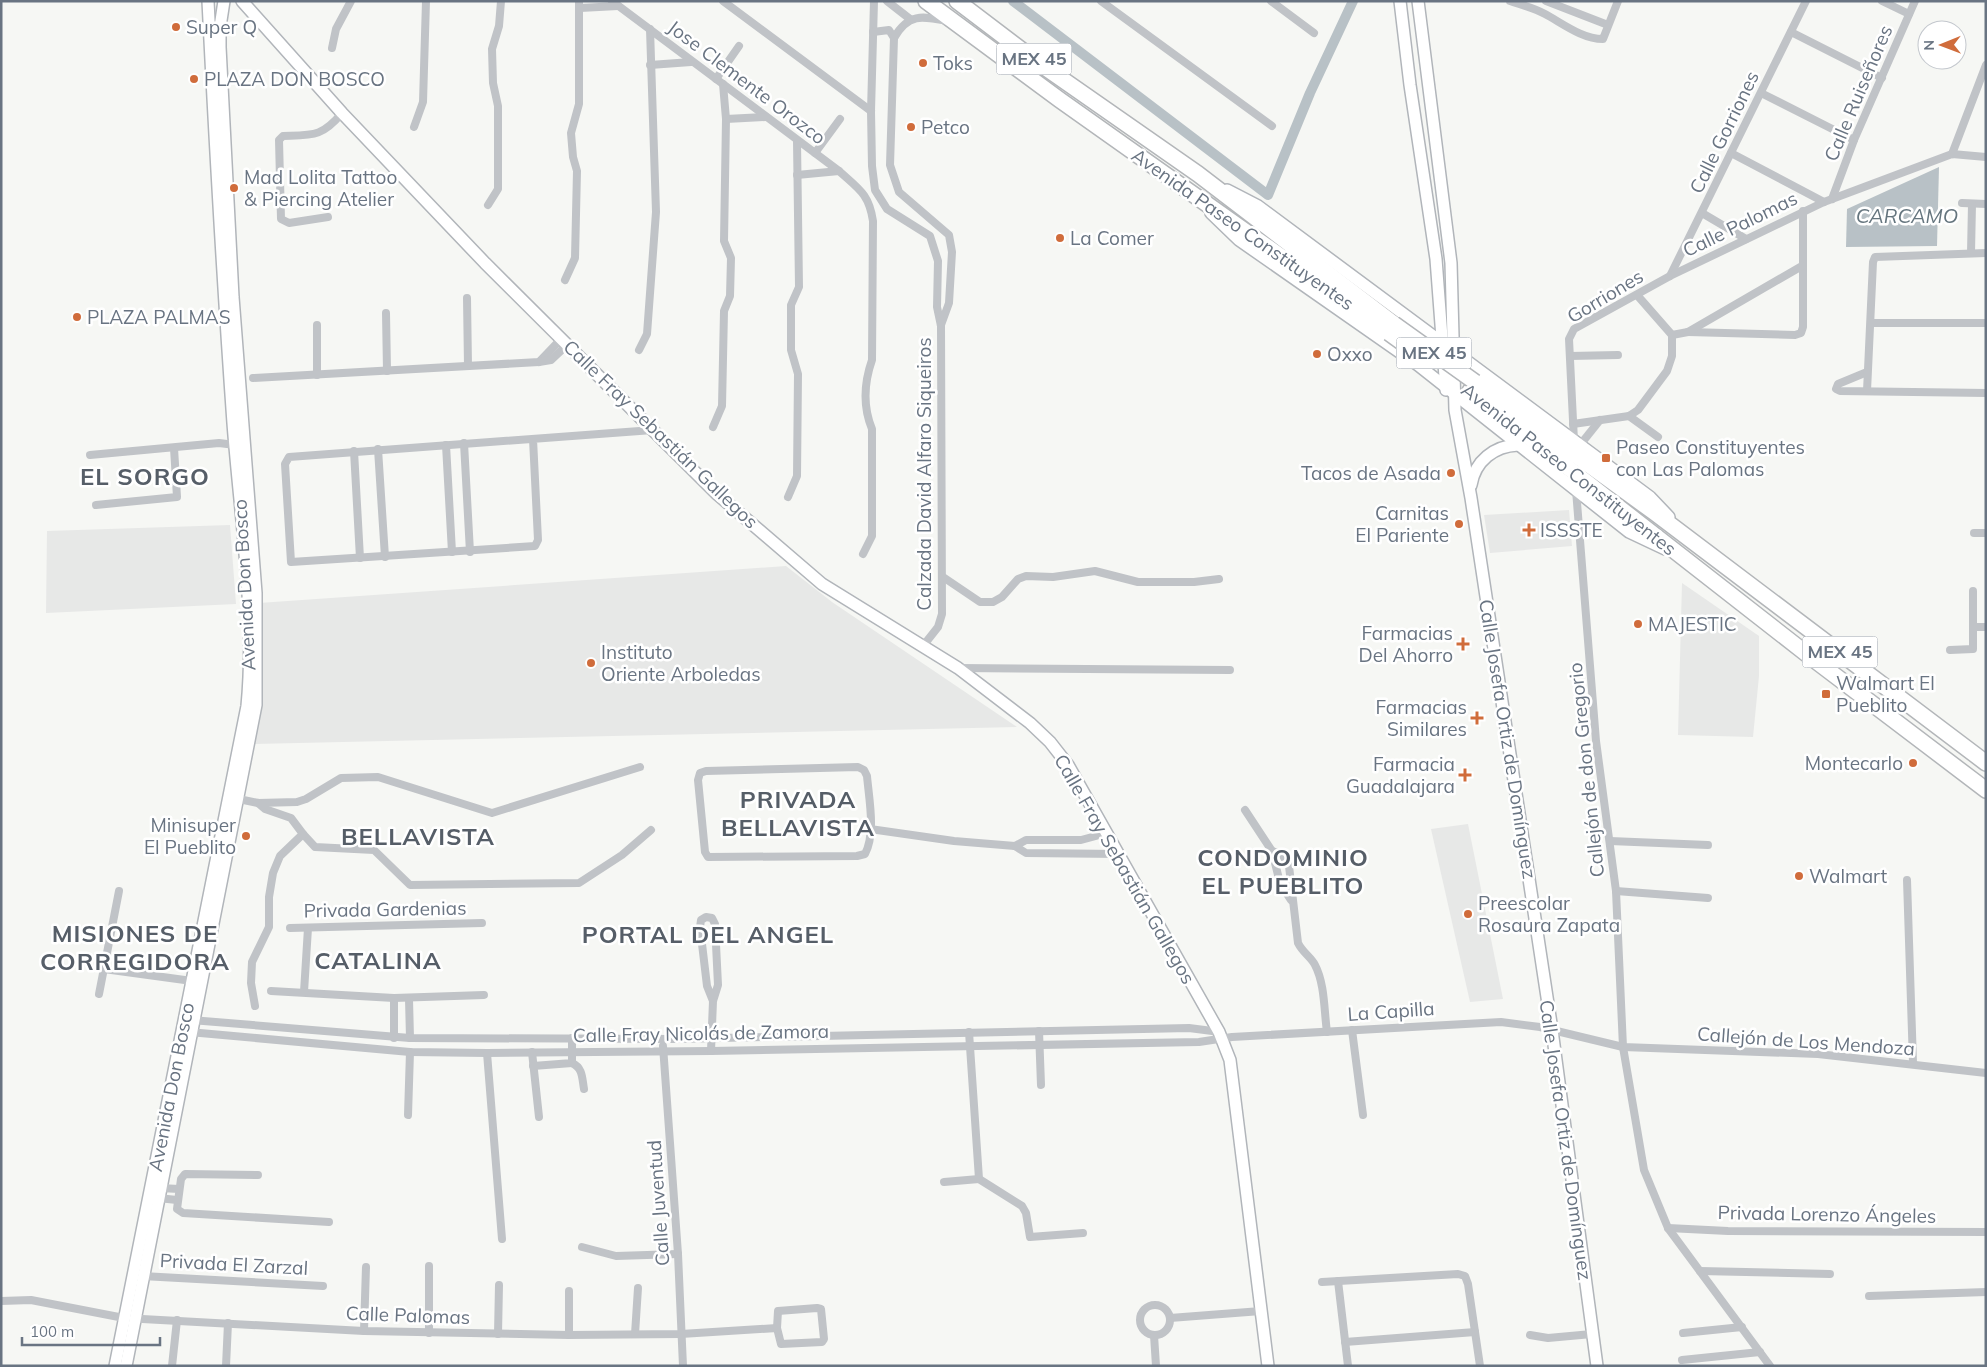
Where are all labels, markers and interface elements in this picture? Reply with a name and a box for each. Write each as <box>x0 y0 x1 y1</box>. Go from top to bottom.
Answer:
place label: Super Q <box>186 15 257 39</box>
street label: Jose Clemente Orozco <box>663 15 831 149</box>
north arrow <box>1917 20 1967 70</box>
marker: Super Q <box>170 21 182 33</box>
street label: Calle Ruiseñores <box>1819 21 1897 165</box>
text: N <box>1920 40 1938 51</box>
road number: MEX 45 <box>996 44 1072 74</box>
place label: Toks <box>933 51 973 75</box>
marker: Toks <box>917 57 929 69</box>
place label: PLAZA DON BOSCO <box>204 67 385 91</box>
street label: Calle Gorriones <box>1684 67 1764 197</box>
marker: PLAZA DON BOSCO <box>188 73 200 85</box>
place label: Petco <box>921 115 970 139</box>
marker: Petco <box>905 121 917 133</box>
street label: Avenida Paseo Constituyentes <box>1127 143 1359 315</box>
place label: Mad Lolita Tattoo & Piercing Atelier <box>244 165 397 211</box>
marker: Mad Lolita Tattoo & Piercing Atelier <box>228 182 240 194</box>
street label: Calle Palomas <box>1679 186 1801 262</box>
water label: CARCAMO <box>1856 203 1958 228</box>
place label: La Comer <box>1070 226 1154 250</box>
marker: La Comer <box>1054 232 1066 244</box>
street label: Gorriones <box>1562 264 1648 328</box>
place label: PLAZA PALMAS <box>87 305 231 329</box>
marker: PLAZA PALMAS <box>71 311 83 323</box>
street label: Calle Fray Sebastián Gallegos <box>559 335 763 533</box>
street label: Calzada David Alfaro Siqueiros <box>912 337 936 611</box>
road number: MEX 45 <box>1396 338 1472 368</box>
place label: Oxxo <box>1327 342 1373 366</box>
marker: Oxxo <box>1311 348 1323 360</box>
street label: Avenida Paseo Constituyentes <box>1457 378 1681 560</box>
place label: Paseo Constituyentes con Las Palomas <box>1616 435 1805 481</box>
marker: Paseo Constituyentes con Las Palomas <box>1600 452 1612 464</box>
district label: EL SORGO <box>80 461 210 491</box>
place label: Tacos de Asada <box>1301 461 1441 485</box>
marker: Tacos de Asada <box>1445 467 1457 479</box>
street label: Avenida Don Bosco <box>228 499 260 671</box>
place label: Carnitas El Pariente <box>1355 501 1449 547</box>
marker: Carnitas El Pariente <box>1453 518 1465 530</box>
place label: ISSSTE <box>1540 518 1603 542</box>
marker: ISSSTE <box>1522 523 1536 537</box>
street label: Calle Josefa Ortiz de Domínguez <box>1474 598 1542 881</box>
place label: MAJESTIC <box>1648 612 1737 636</box>
marker: MAJESTIC <box>1632 618 1644 630</box>
place label: Farmacias Del Ahorro <box>1359 621 1453 667</box>
road number: MEX 45 <box>1802 636 1878 668</box>
marker: Farmacias Del Ahorro <box>1457 638 1469 650</box>
place label: Instituto Oriente Arboledas <box>601 640 761 686</box>
marker: Instituto Oriente Arboledas <box>585 657 597 669</box>
street label: Callejón de don Gregorio <box>1563 662 1609 878</box>
place label: Walmart El Pueblito <box>1836 671 1935 717</box>
marker: Walmart El Pueblito <box>1820 688 1832 700</box>
place label: Farmacias Similares <box>1376 695 1467 741</box>
marker: Farmacias Similares <box>1471 712 1483 724</box>
street label: Calle Fray Sebastián Gallegos <box>1049 750 1201 988</box>
place label: Montecarlo <box>1805 751 1903 775</box>
place label: Farmacia Guadalajara <box>1346 752 1455 798</box>
marker: Montecarlo <box>1907 757 1919 769</box>
marker: Farmacia Guadalajara <box>1459 769 1471 781</box>
district label: PRIVADA BELLAVISTA <box>721 784 875 842</box>
place label: Minisuper El Pueblito <box>144 813 236 859</box>
district label: BELLAVISTA <box>341 821 495 851</box>
marker: Minisuper El Pueblito <box>240 830 252 842</box>
district label: CONDOMINIO EL PUEBLITO <box>1197 842 1369 900</box>
place label: Walmart <box>1809 864 1887 888</box>
marker: Walmart <box>1793 870 1805 882</box>
place label: Preescolar Rosaura Zapata <box>1478 891 1620 937</box>
street label: Privada Gardenias <box>303 896 467 922</box>
marker: Preescolar Rosaura Zapata <box>1462 908 1474 920</box>
district label: MISIONES DE CORREGIDORA <box>40 918 230 976</box>
district label: PORTAL DEL ANGEL <box>582 919 834 949</box>
district label: CATALINA <box>314 945 442 975</box>
street label: La Capilla <box>1347 996 1435 1026</box>
street label: Calle Josefa Ortiz de Domínguez <box>1534 998 1598 1282</box>
street label: Avenida Don Bosco <box>143 1001 199 1173</box>
street label: Calle Fray Nicolás de Zamora <box>573 1019 829 1047</box>
street label: Callejón de Los Mendoza <box>1696 1021 1916 1061</box>
street label: Calle Juventud <box>642 1139 674 1267</box>
street label: Privada Lorenzo Ángeles <box>1717 1200 1937 1228</box>
street label: Privada El Zarzal <box>159 1248 309 1280</box>
street label: Calle Palomas <box>345 1301 471 1329</box>
scale bar <box>22 1314 160 1346</box>
text: 100 m <box>30 1322 74 1341</box>

